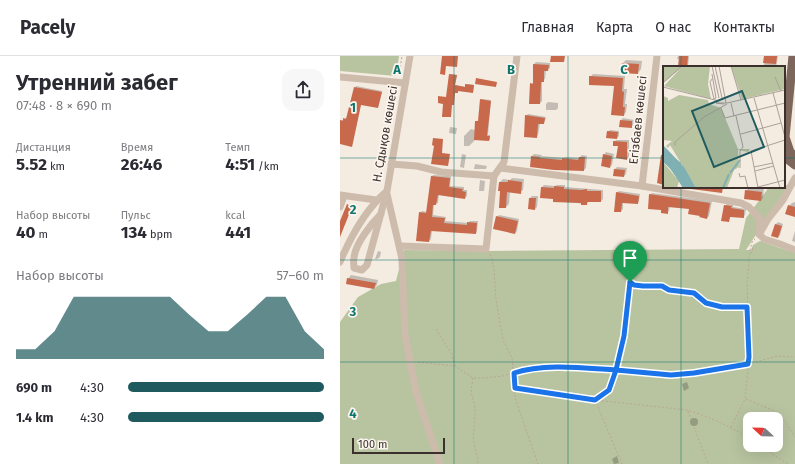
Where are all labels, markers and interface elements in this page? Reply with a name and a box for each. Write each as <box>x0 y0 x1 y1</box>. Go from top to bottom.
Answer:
text: Pacely <box>20 16 75 39</box>
text: Главная <box>521 19 574 36</box>
text: Карта <box>596 19 633 36</box>
text: О нас <box>655 19 691 36</box>
text: Контакты <box>713 19 775 36</box>
text: A <box>392 62 401 77</box>
text: B <box>507 62 515 77</box>
text: C <box>620 62 628 77</box>
inset map <box>663 66 785 188</box>
text: Утренний забег <box>16 69 178 96</box>
button: share <box>282 69 324 111</box>
street label: Егізбаев көшесі <box>626 75 650 165</box>
street label: Н. Сдықов көшесі <box>370 85 400 183</box>
text: 07:48 · 8 × 690 m <box>16 98 112 113</box>
text: 1 <box>350 100 356 115</box>
text: Дистанция <box>16 141 71 154</box>
text: Время <box>121 141 153 154</box>
text: Темп <box>225 141 250 154</box>
text: 5.52 <box>16 154 47 175</box>
text: 26:46 <box>121 154 162 175</box>
text: 4:51 <box>225 154 255 175</box>
text: km <box>47 160 65 173</box>
text: /km <box>255 160 279 173</box>
text: 2 <box>350 202 357 217</box>
text: Набор высоты <box>16 209 90 222</box>
text: Пульс <box>121 209 151 222</box>
text: kcal <box>225 209 245 222</box>
text: 40 <box>16 222 36 243</box>
text: 134 <box>121 222 147 243</box>
text: 441 <box>225 222 251 243</box>
text: m <box>36 228 48 241</box>
text: bpm <box>147 228 172 241</box>
pin <box>613 241 647 282</box>
icon: arrive <box>619 247 641 269</box>
text: Набор высоты <box>16 268 104 283</box>
text: 57–60 m <box>276 268 324 283</box>
text: 3 <box>349 304 357 319</box>
text: 690 m <box>16 380 52 395</box>
text: 4:30 <box>80 380 104 395</box>
text: 4 <box>349 406 357 421</box>
text: 1.4 km <box>16 410 53 425</box>
text: 4:30 <box>80 410 104 425</box>
north arrow <box>743 412 783 452</box>
map controls <box>743 412 783 452</box>
scale bar <box>352 436 445 455</box>
text: 100 m <box>358 438 387 451</box>

